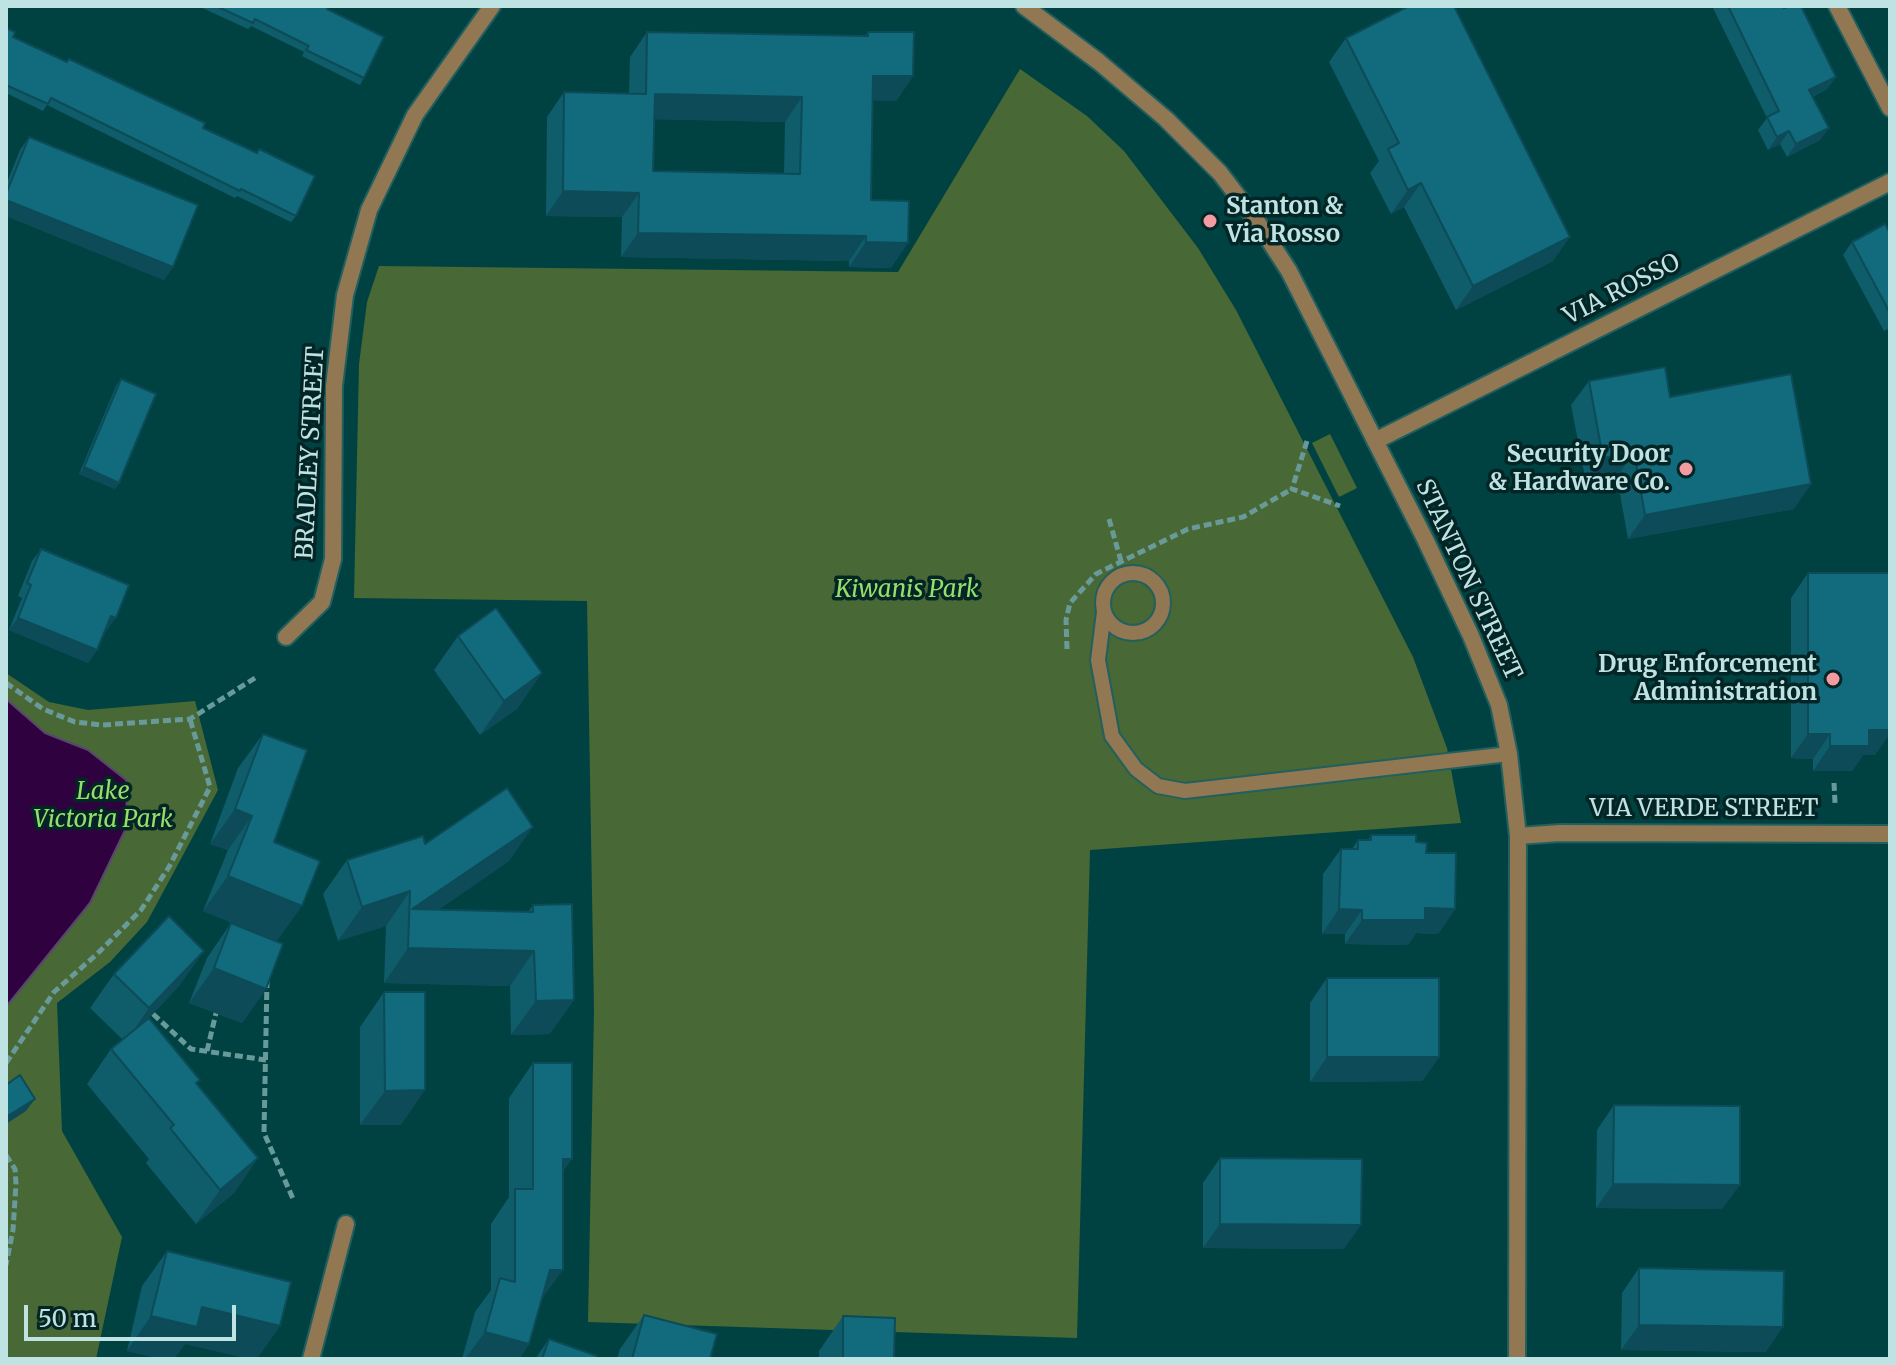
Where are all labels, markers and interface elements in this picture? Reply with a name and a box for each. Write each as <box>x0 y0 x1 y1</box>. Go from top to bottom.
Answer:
place label: Stanton & Via Rosso <box>1226 193 1343 249</box>
marker: Stanton & Via Rosso <box>1201 212 1219 230</box>
street label: VIA ROSSO <box>1559 248 1685 332</box>
street label: BRADLEY STREET <box>291 346 331 560</box>
place label: Security Door & Hardware Co. <box>1488 441 1670 497</box>
marker: Security Door & Hardware Co. <box>1677 460 1695 478</box>
street label: STANTON STREET <box>1409 475 1527 685</box>
park label: Kiwanis Park <box>835 576 979 604</box>
place label: Drug Enforcement Administration <box>1598 651 1817 707</box>
marker: Drug Enforcement Administration <box>1824 670 1842 688</box>
park label: Lake Victoria Park <box>33 778 173 834</box>
street label: VIA VERDE STREET <box>1589 795 1819 823</box>
scale bar <box>28 1289 240 1339</box>
text: 50 m <box>38 1303 97 1334</box>

